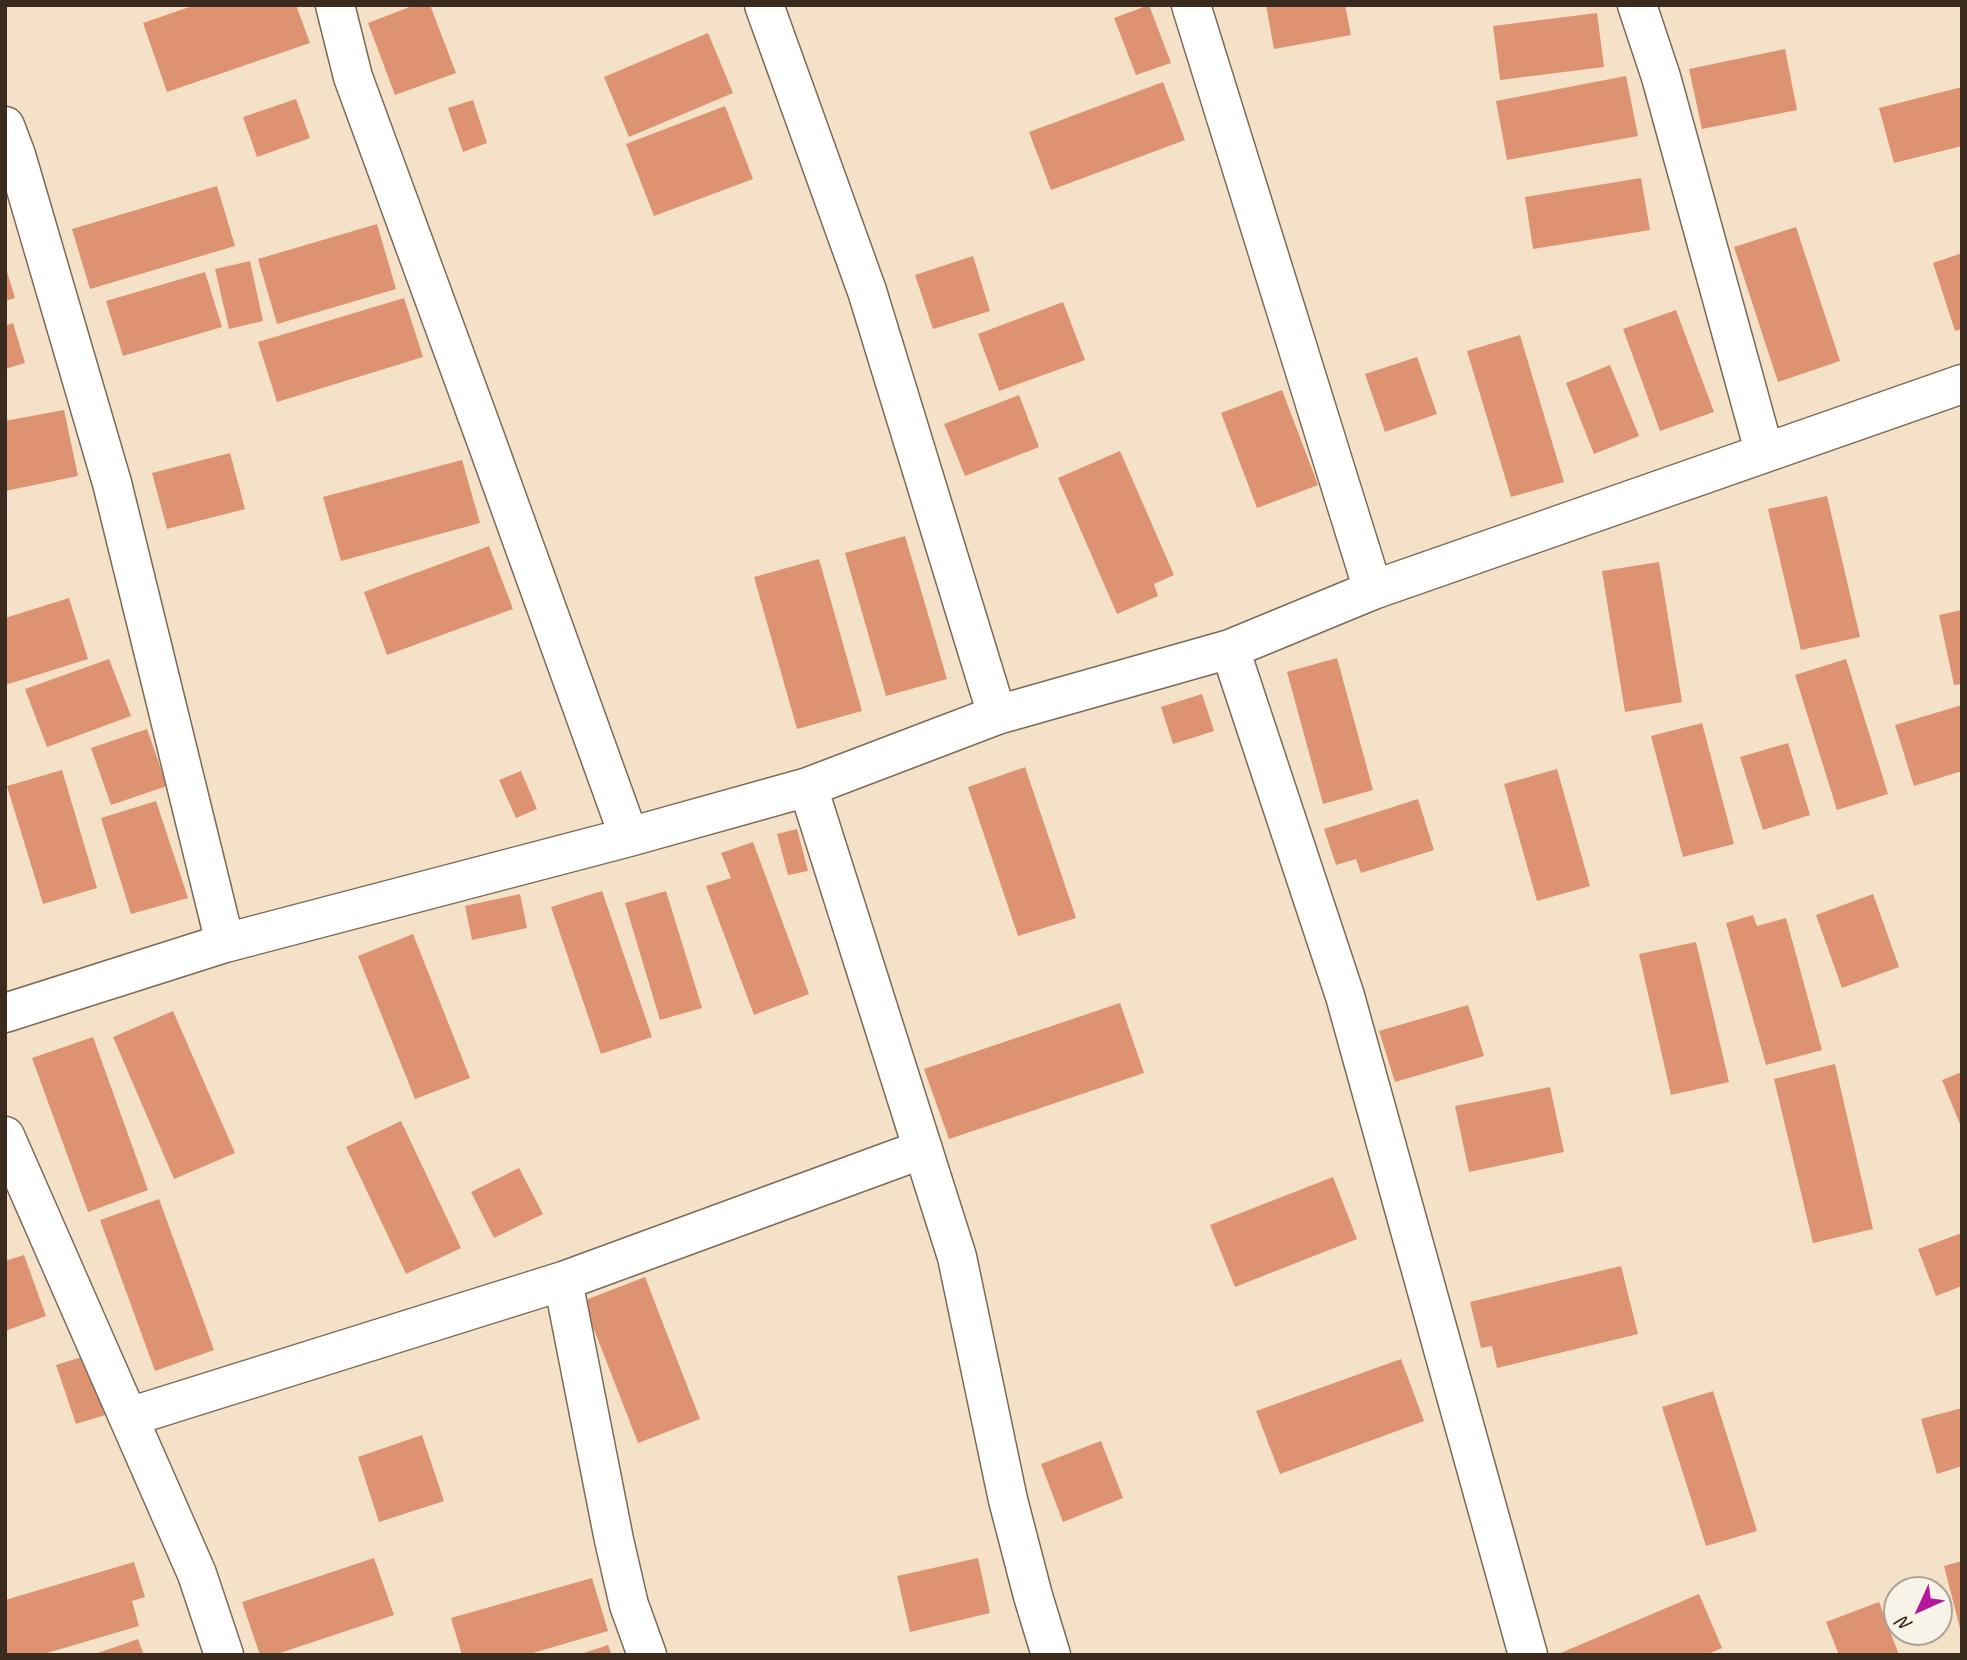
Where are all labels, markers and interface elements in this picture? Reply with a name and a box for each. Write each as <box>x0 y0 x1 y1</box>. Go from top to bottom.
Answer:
north arrow <box>1883 1576 1953 1646</box>
text: N <box>1892 1612 1917 1637</box>

